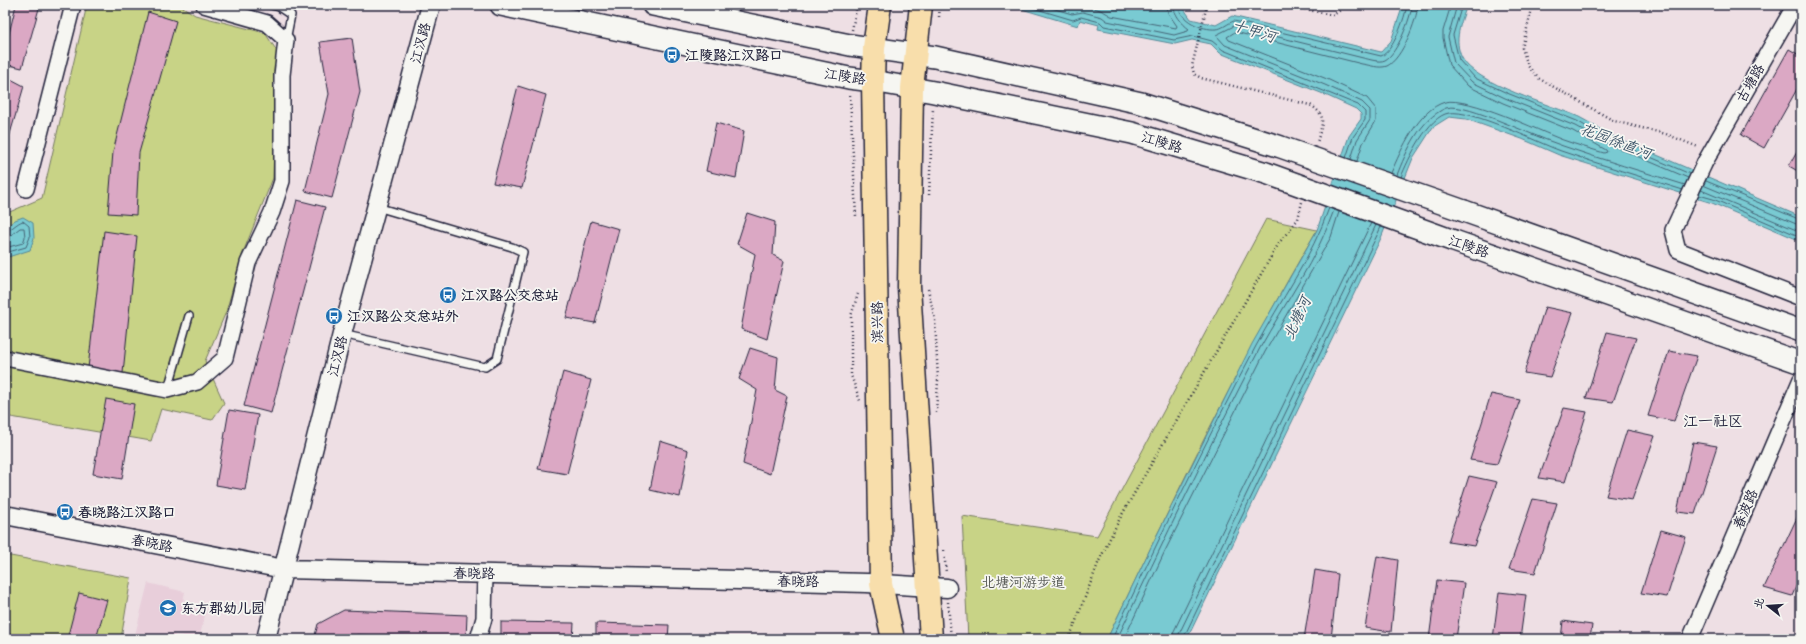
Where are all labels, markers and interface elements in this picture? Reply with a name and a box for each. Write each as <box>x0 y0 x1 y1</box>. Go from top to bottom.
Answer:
water label: 十甲河 <box>1230 16 1281 47</box>
street label: 江汉路 <box>407 21 434 66</box>
bus stop icon: 江陵路江汉路口 <box>662 45 682 65</box>
place label: 江陵路江汉路口 <box>685 47 783 64</box>
street label: 古塘路 <box>1733 61 1768 106</box>
street label: 江陵路 <box>823 65 867 88</box>
water label: 花园徐直河 <box>1578 119 1657 164</box>
street label: 江陵路 <box>1139 128 1184 157</box>
street label: 江陵路 <box>1446 232 1491 261</box>
bus stop icon: 江汉路公交总站 <box>438 285 458 305</box>
place label: 江汉路公交总站 <box>461 287 559 304</box>
water label: 北塘河 <box>1279 291 1316 342</box>
street label: 滨兴路 <box>869 301 886 343</box>
bus stop icon: 江汉路公交总站外 <box>324 306 344 326</box>
place label: 江汉路公交总站外 <box>347 308 459 325</box>
street label: 江汉路 <box>324 334 351 379</box>
district label: 江一社区 <box>1683 412 1743 430</box>
street label: 春波路 <box>1729 487 1761 532</box>
bus stop icon: 春晓路江汉路口 <box>55 502 75 522</box>
place label: 春晓路江汉路口 <box>78 504 176 521</box>
street label: 春晓路 <box>130 531 174 556</box>
street label: 春晓路 <box>453 565 495 582</box>
street label: 春晓路 <box>777 573 819 590</box>
park label: 北塘河游步道 <box>981 574 1065 591</box>
north arrow <box>1748 586 1788 626</box>
text: 北 <box>1751 596 1767 610</box>
school or university icon: 东方郡幼儿园 <box>158 598 178 618</box>
place label: 东方郡幼儿园 <box>181 600 265 617</box>

